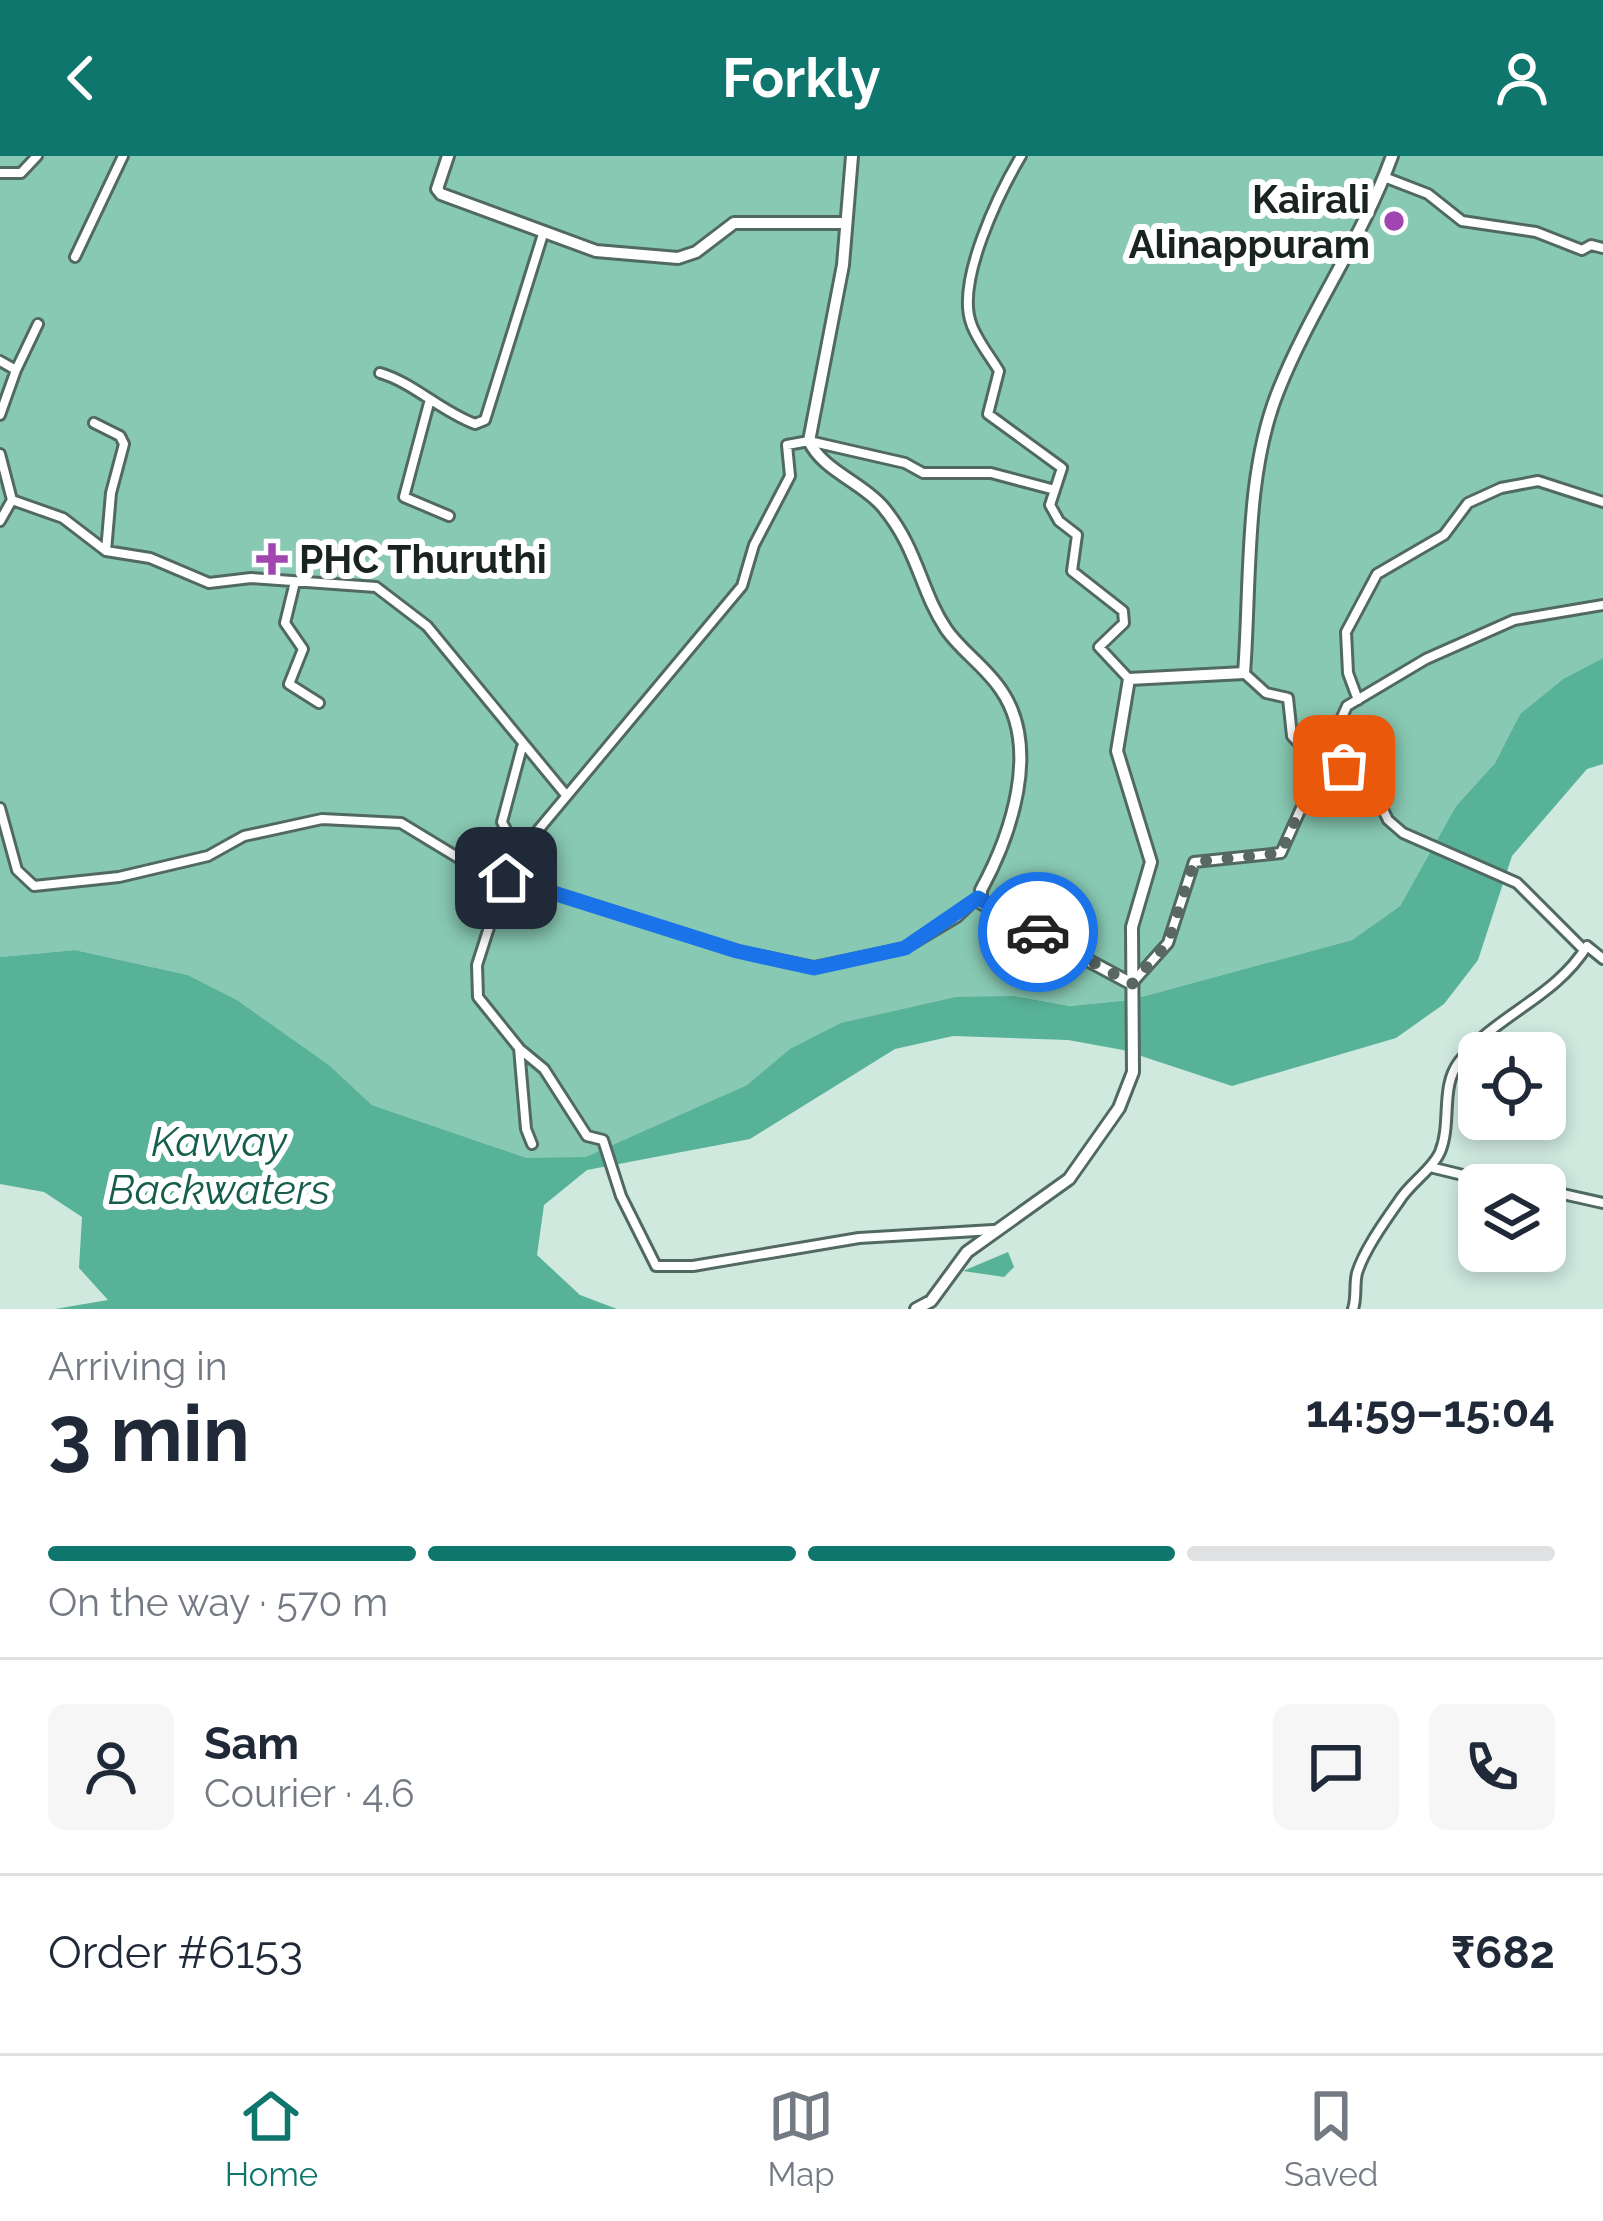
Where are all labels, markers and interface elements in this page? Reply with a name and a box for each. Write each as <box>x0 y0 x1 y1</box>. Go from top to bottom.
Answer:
icon: back <box>48 45 114 111</box>
icon: person <box>1489 45 1555 111</box>
text: Forkly <box>722 46 881 110</box>
place label: Kairali Alinappuram <box>1128 176 1370 267</box>
marker: Kairali Alinappuram <box>1381 208 1407 234</box>
place label: PHC Thuruthi <box>299 536 547 582</box>
marker: PHC Thuruthi <box>256 543 288 575</box>
pin <box>1293 715 1395 817</box>
icon: bag <box>1311 733 1377 799</box>
pin <box>455 827 557 929</box>
icon: home <box>473 845 539 911</box>
courier <box>978 872 1098 992</box>
icon: car <box>1005 899 1071 965</box>
map controls <box>1458 1032 1566 1272</box>
button: locate <box>1458 1032 1566 1140</box>
water label: Kavvay Backwaters <box>108 1117 330 1214</box>
button: layers <box>1458 1164 1566 1272</box>
text: Arriving in <box>48 1343 228 1389</box>
text: 14:59–15:04 <box>1306 1385 1555 1438</box>
text: 3 min <box>48 1388 250 1479</box>
text: On the way · 570 m <box>48 1579 388 1625</box>
button: person <box>48 1704 174 1830</box>
button: chat <box>1273 1704 1399 1830</box>
button: phone <box>1429 1704 1555 1830</box>
text: Sam <box>204 1717 299 1770</box>
text: Courier · 4.6 <box>204 1770 414 1816</box>
text: Order #6153 <box>48 1926 303 1979</box>
text: ₹682 <box>1451 1926 1555 1979</box>
tab: Home <box>225 2083 318 2194</box>
tab: Map <box>767 2083 835 2194</box>
tab: Saved <box>1284 2083 1378 2194</box>

